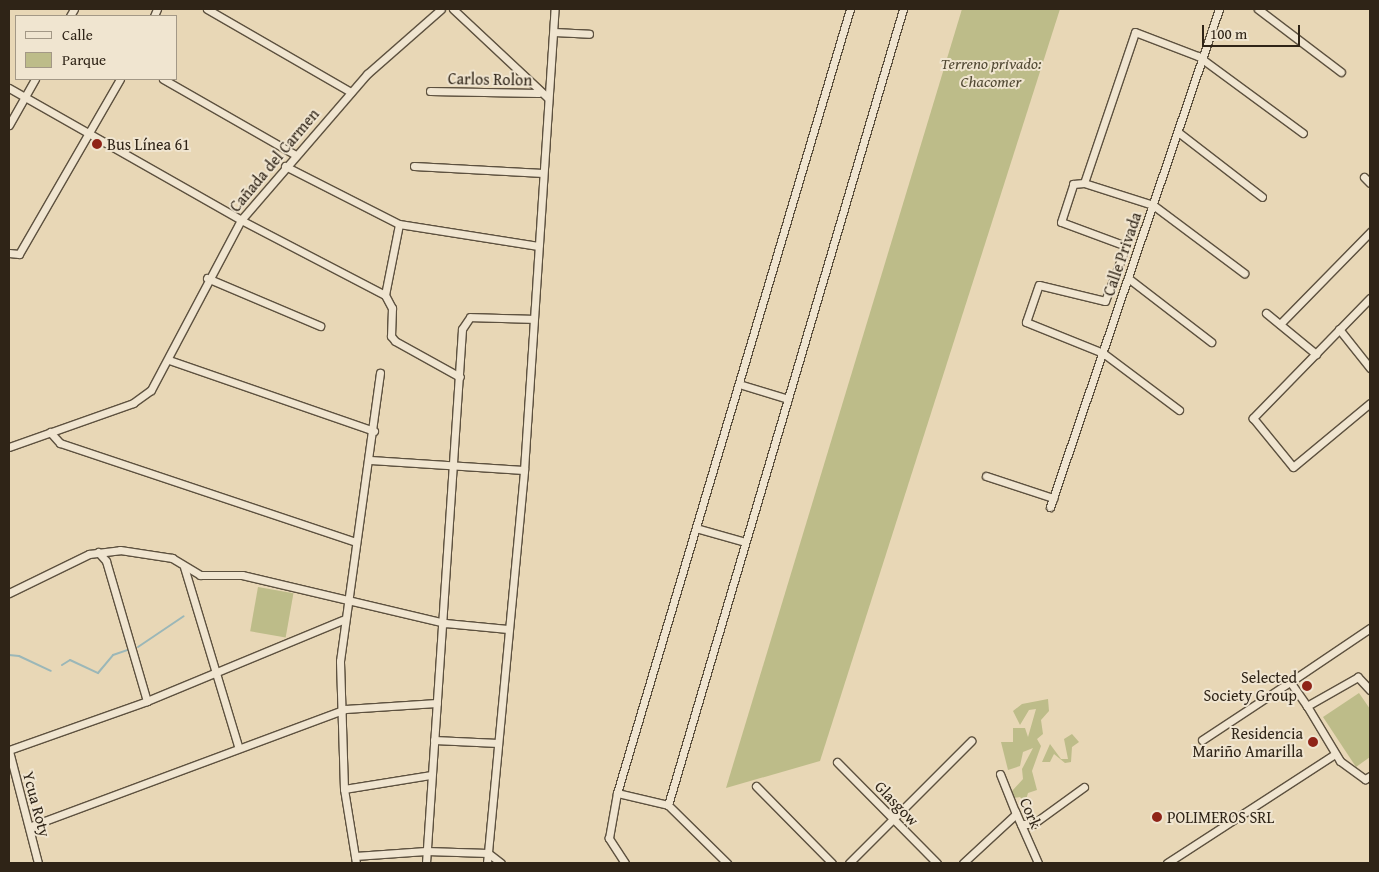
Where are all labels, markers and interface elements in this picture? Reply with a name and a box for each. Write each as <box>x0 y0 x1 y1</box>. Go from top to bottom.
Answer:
legend <box>15 15 178 80</box>
scale bar <box>1204 15 1302 47</box>
text: 100 m <box>1210 23 1247 44</box>
text: Calle <box>62 24 93 45</box>
text: Parque <box>62 49 106 70</box>
park label: Terreno privado: Chacomer <box>941 53 1041 91</box>
street label: Carlos Rolon <box>448 69 532 89</box>
street label: Cañada del Carmen <box>225 104 323 216</box>
place label: Bus Línea 61 <box>107 134 190 154</box>
marker: Bus Línea 61 <box>91 138 103 150</box>
street label: Calle Privada <box>1099 210 1145 298</box>
place label: Selected Society Group <box>1204 667 1297 705</box>
marker: Selected Society Group <box>1301 680 1313 692</box>
place label: Residencia Mariño Amarilla <box>1193 723 1303 761</box>
marker: Residencia Mariño Amarilla <box>1307 736 1319 748</box>
street label: Ycua Roty <box>19 769 55 839</box>
street label: Glasgow <box>871 777 923 829</box>
street label: Cork <box>1016 795 1046 831</box>
place label: POLIMEROS SRL <box>1167 807 1274 827</box>
marker: POLIMEROS SRL <box>1151 811 1163 823</box>

